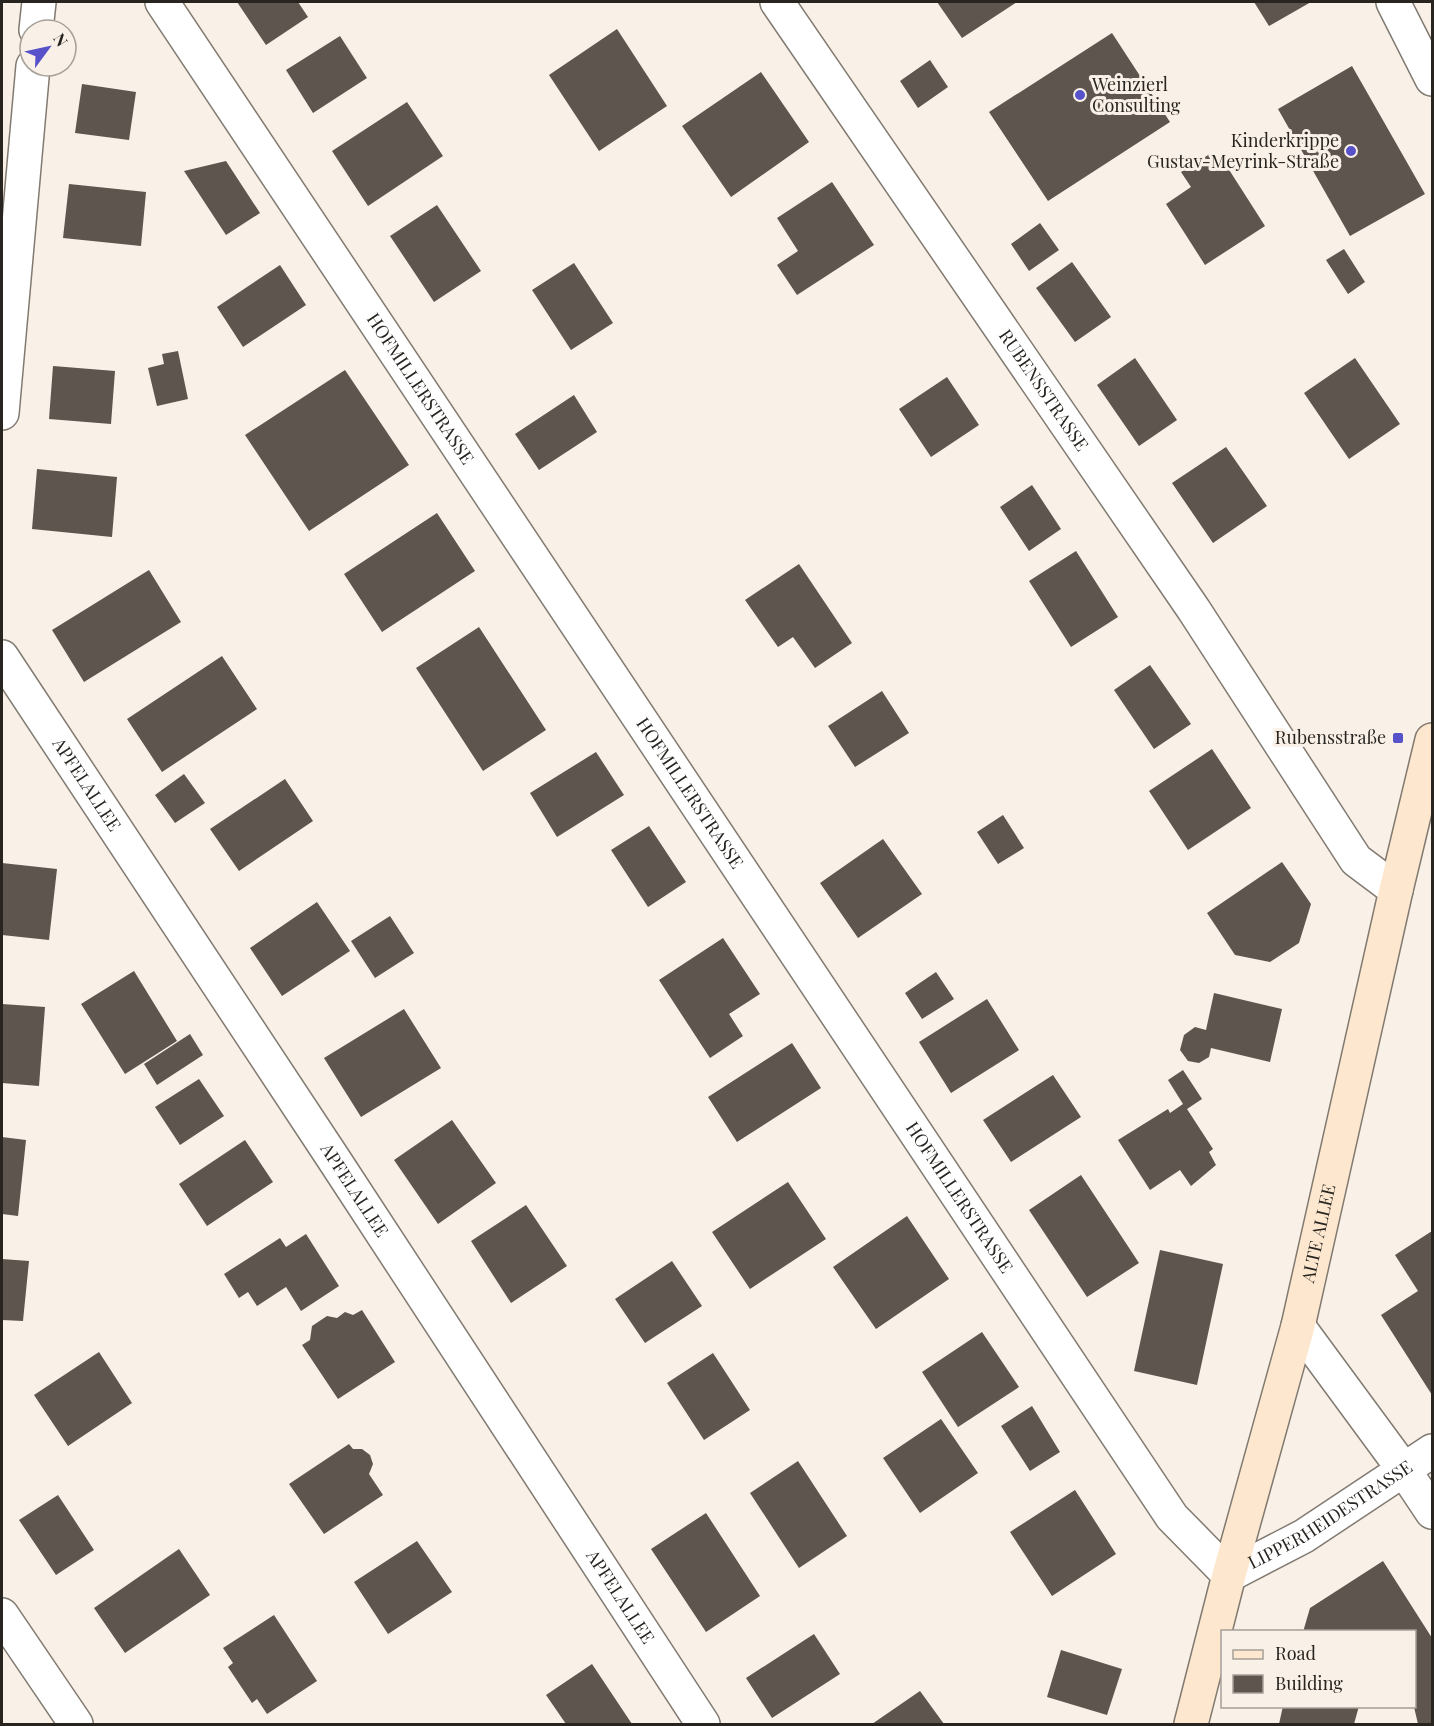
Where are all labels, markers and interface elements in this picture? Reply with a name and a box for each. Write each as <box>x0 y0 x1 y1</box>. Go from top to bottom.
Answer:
north arrow <box>18 18 78 78</box>
text: N <box>49 29 73 50</box>
place label: Weinzierl Consulting <box>1091 72 1181 117</box>
marker: Weinzierl Consulting <box>1073 88 1087 102</box>
place label: Kinderkrippe Gustav-Meyrink-Straße <box>1147 128 1339 173</box>
marker: Kinderkrippe Gustav-Meyrink-Straße <box>1344 144 1358 158</box>
street label: HOFMILLERSTRASSE <box>362 308 480 469</box>
street label: RUBENSSTRASSE <box>994 324 1095 456</box>
street label: HOFMILLERSTRASSE <box>631 712 749 873</box>
place label: Rubensstraße <box>1275 725 1386 749</box>
marker: Rubensstraße <box>1391 731 1405 745</box>
street label: APFELALLEE <box>47 732 127 836</box>
street label: HOFMILLERSTRASSE <box>901 1117 1019 1277</box>
street label: APFELALLEE <box>315 1137 394 1241</box>
street label: ALTE ALLEE <box>1295 1182 1341 1286</box>
street label: LIPPERHEIDESTRASSE <box>1244 1454 1417 1574</box>
street label: APFELALLEE <box>581 1544 660 1648</box>
legend <box>1221 1630 1416 1708</box>
text: Road <box>1275 1641 1316 1665</box>
text: Building <box>1275 1671 1343 1695</box>

